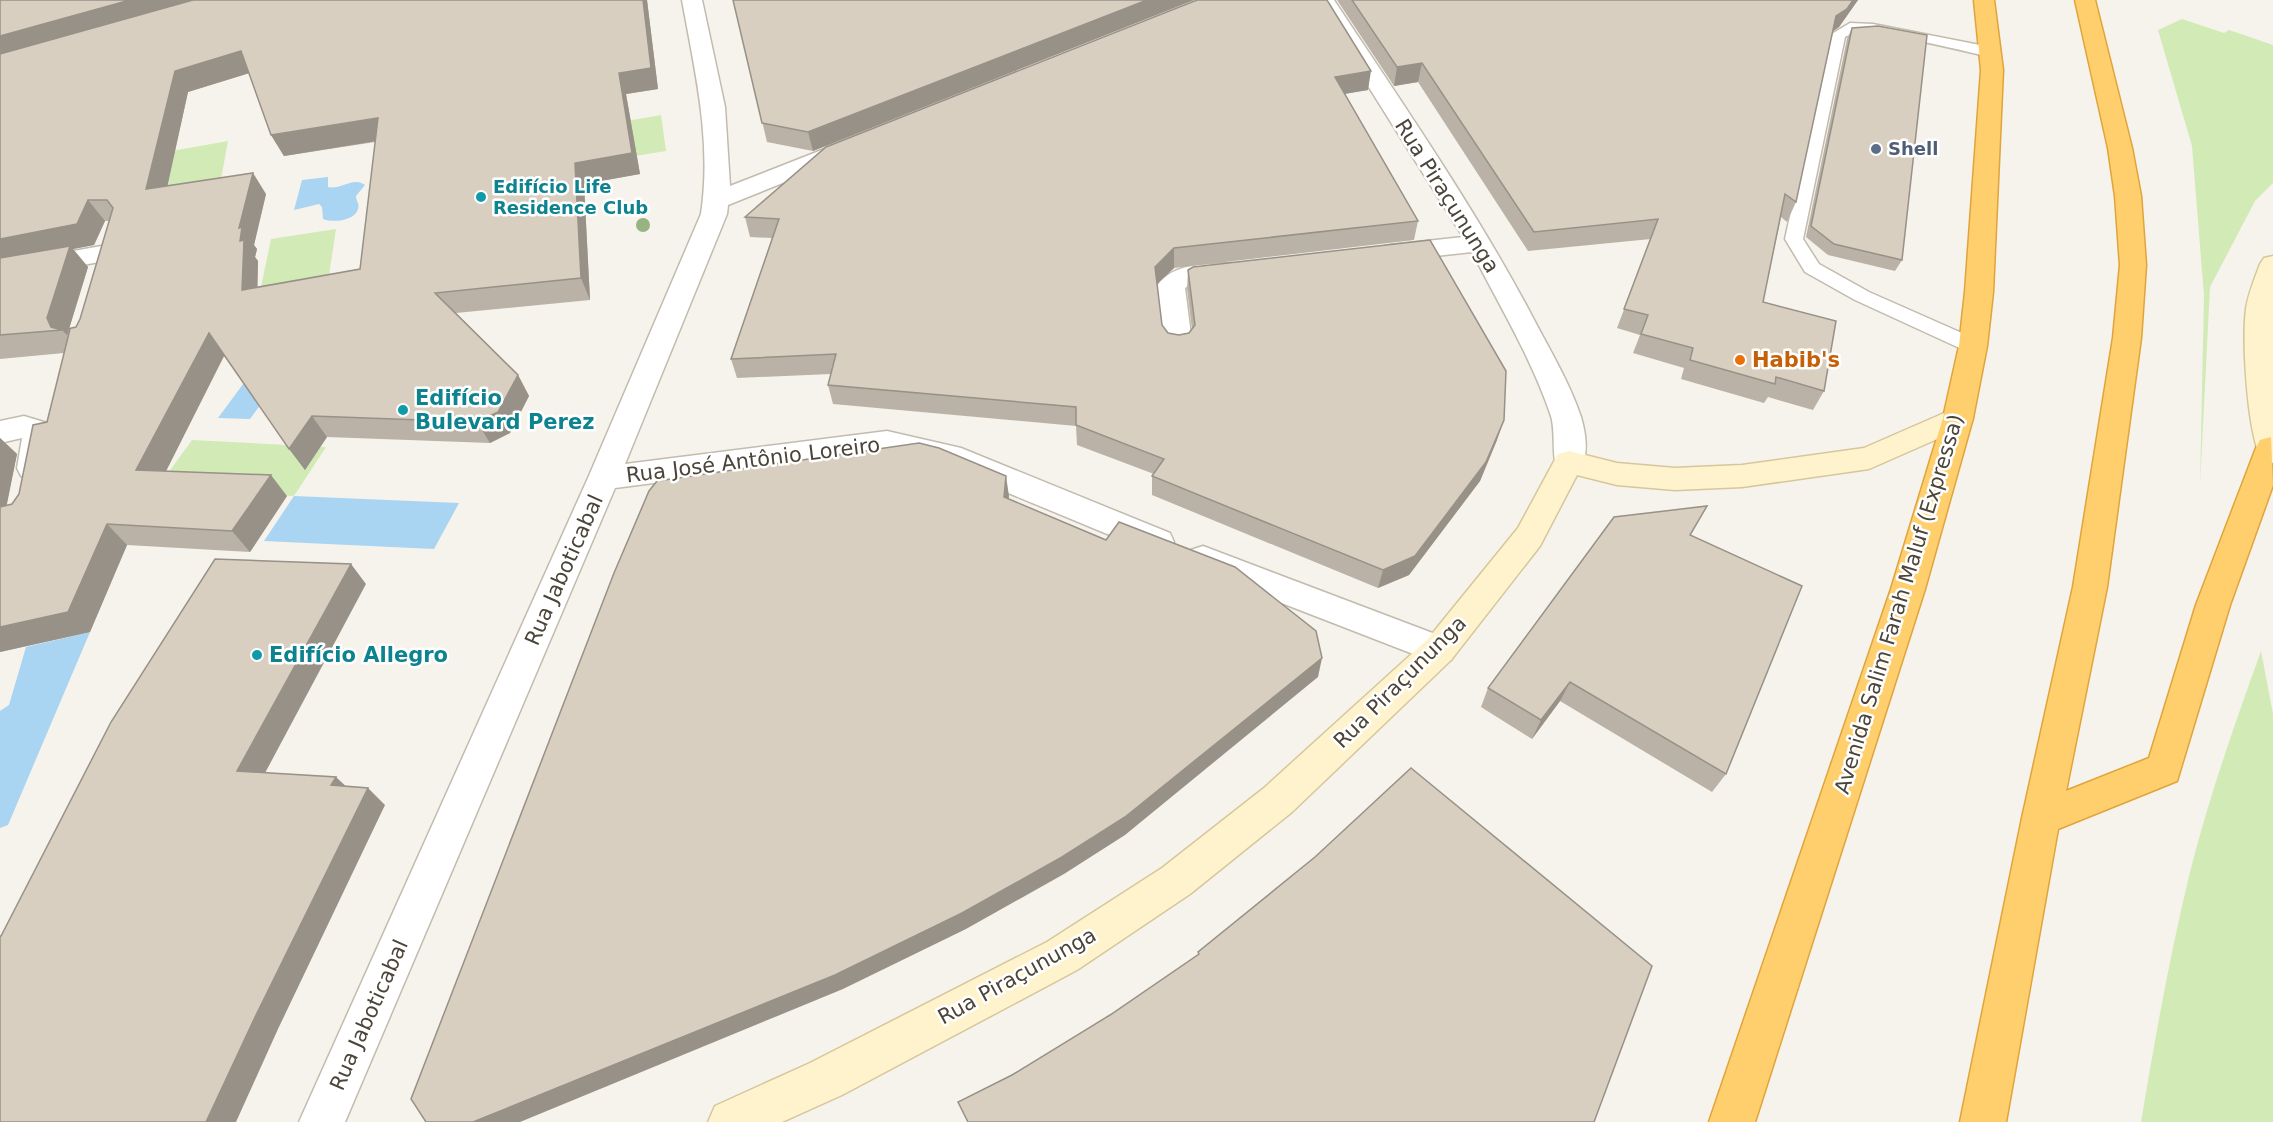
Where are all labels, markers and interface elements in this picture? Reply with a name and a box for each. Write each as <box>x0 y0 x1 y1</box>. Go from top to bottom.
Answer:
street label: Rua Piraçununga <box>1390 115 1504 277</box>
place label: Shell <box>1888 138 1938 159</box>
marker: Shell <box>1869 142 1883 156</box>
place label: Edifício Life Residence Club <box>493 176 648 218</box>
marker: Edifício Life Residence Club <box>474 190 488 204</box>
place label: Habib's <box>1752 348 1840 372</box>
marker: Habib's <box>1733 353 1747 367</box>
place label: Edifício Bulevard Perez <box>415 386 594 434</box>
marker: Edifício Bulevard Perez <box>396 403 410 417</box>
street label: Avenida Salim Farah Maluf (Expressa) <box>1830 411 1968 797</box>
street label: Rua José Antônio Loreiro <box>625 433 881 487</box>
street label: Rua Jaboticabal <box>520 491 608 649</box>
street label: Rua Piraçununga <box>1329 611 1471 753</box>
place label: Edifício Allegro <box>269 643 448 667</box>
marker: Edifício Allegro <box>250 648 264 662</box>
street label: Rua Piraçununga <box>934 923 1100 1029</box>
street label: Rua Jaboticabal <box>325 936 413 1094</box>

